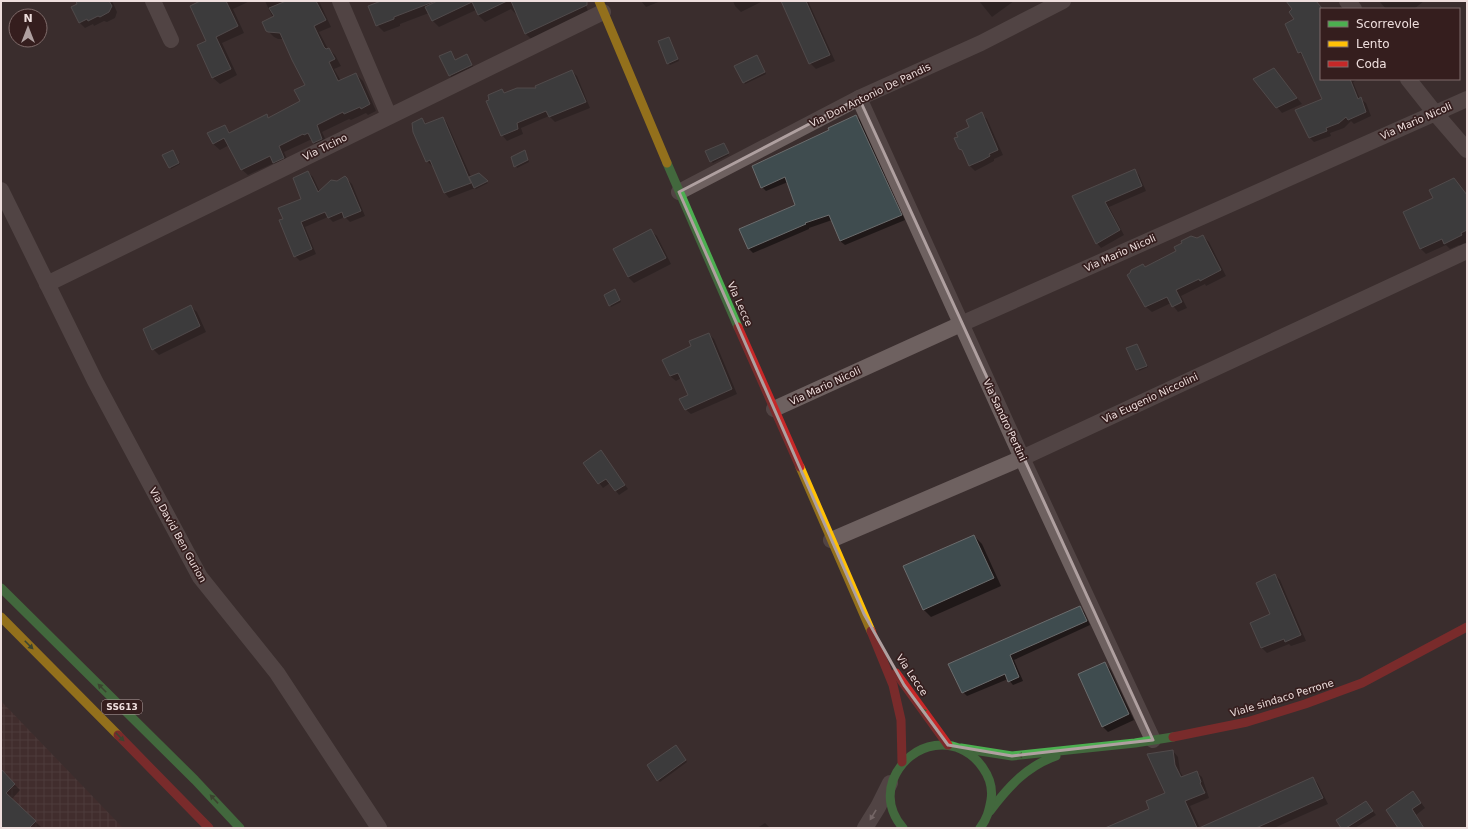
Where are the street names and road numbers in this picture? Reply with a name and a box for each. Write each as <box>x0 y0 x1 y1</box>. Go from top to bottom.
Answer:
street label: Via Don Antonio De Pandis <box>808 61 932 129</box>
street label: Via Mario Nicoli <box>1379 100 1453 142</box>
street label: Via Ticino <box>301 132 349 162</box>
street label: Via Mario Nicoli <box>1083 232 1157 274</box>
street label: Via Lecce <box>725 280 755 328</box>
street label: Via Mario Nicoli <box>788 365 862 407</box>
street label: Via Eugenio Niccolini <box>1100 371 1200 425</box>
street label: Via Sandro Pertini <box>981 377 1029 463</box>
street label: Via David Ben Gurion <box>147 486 209 584</box>
street label: Via Lecce <box>894 652 930 698</box>
street label: Viale sindaco Perrone <box>1229 677 1335 719</box>
road number: SS613 <box>102 700 142 714</box>

